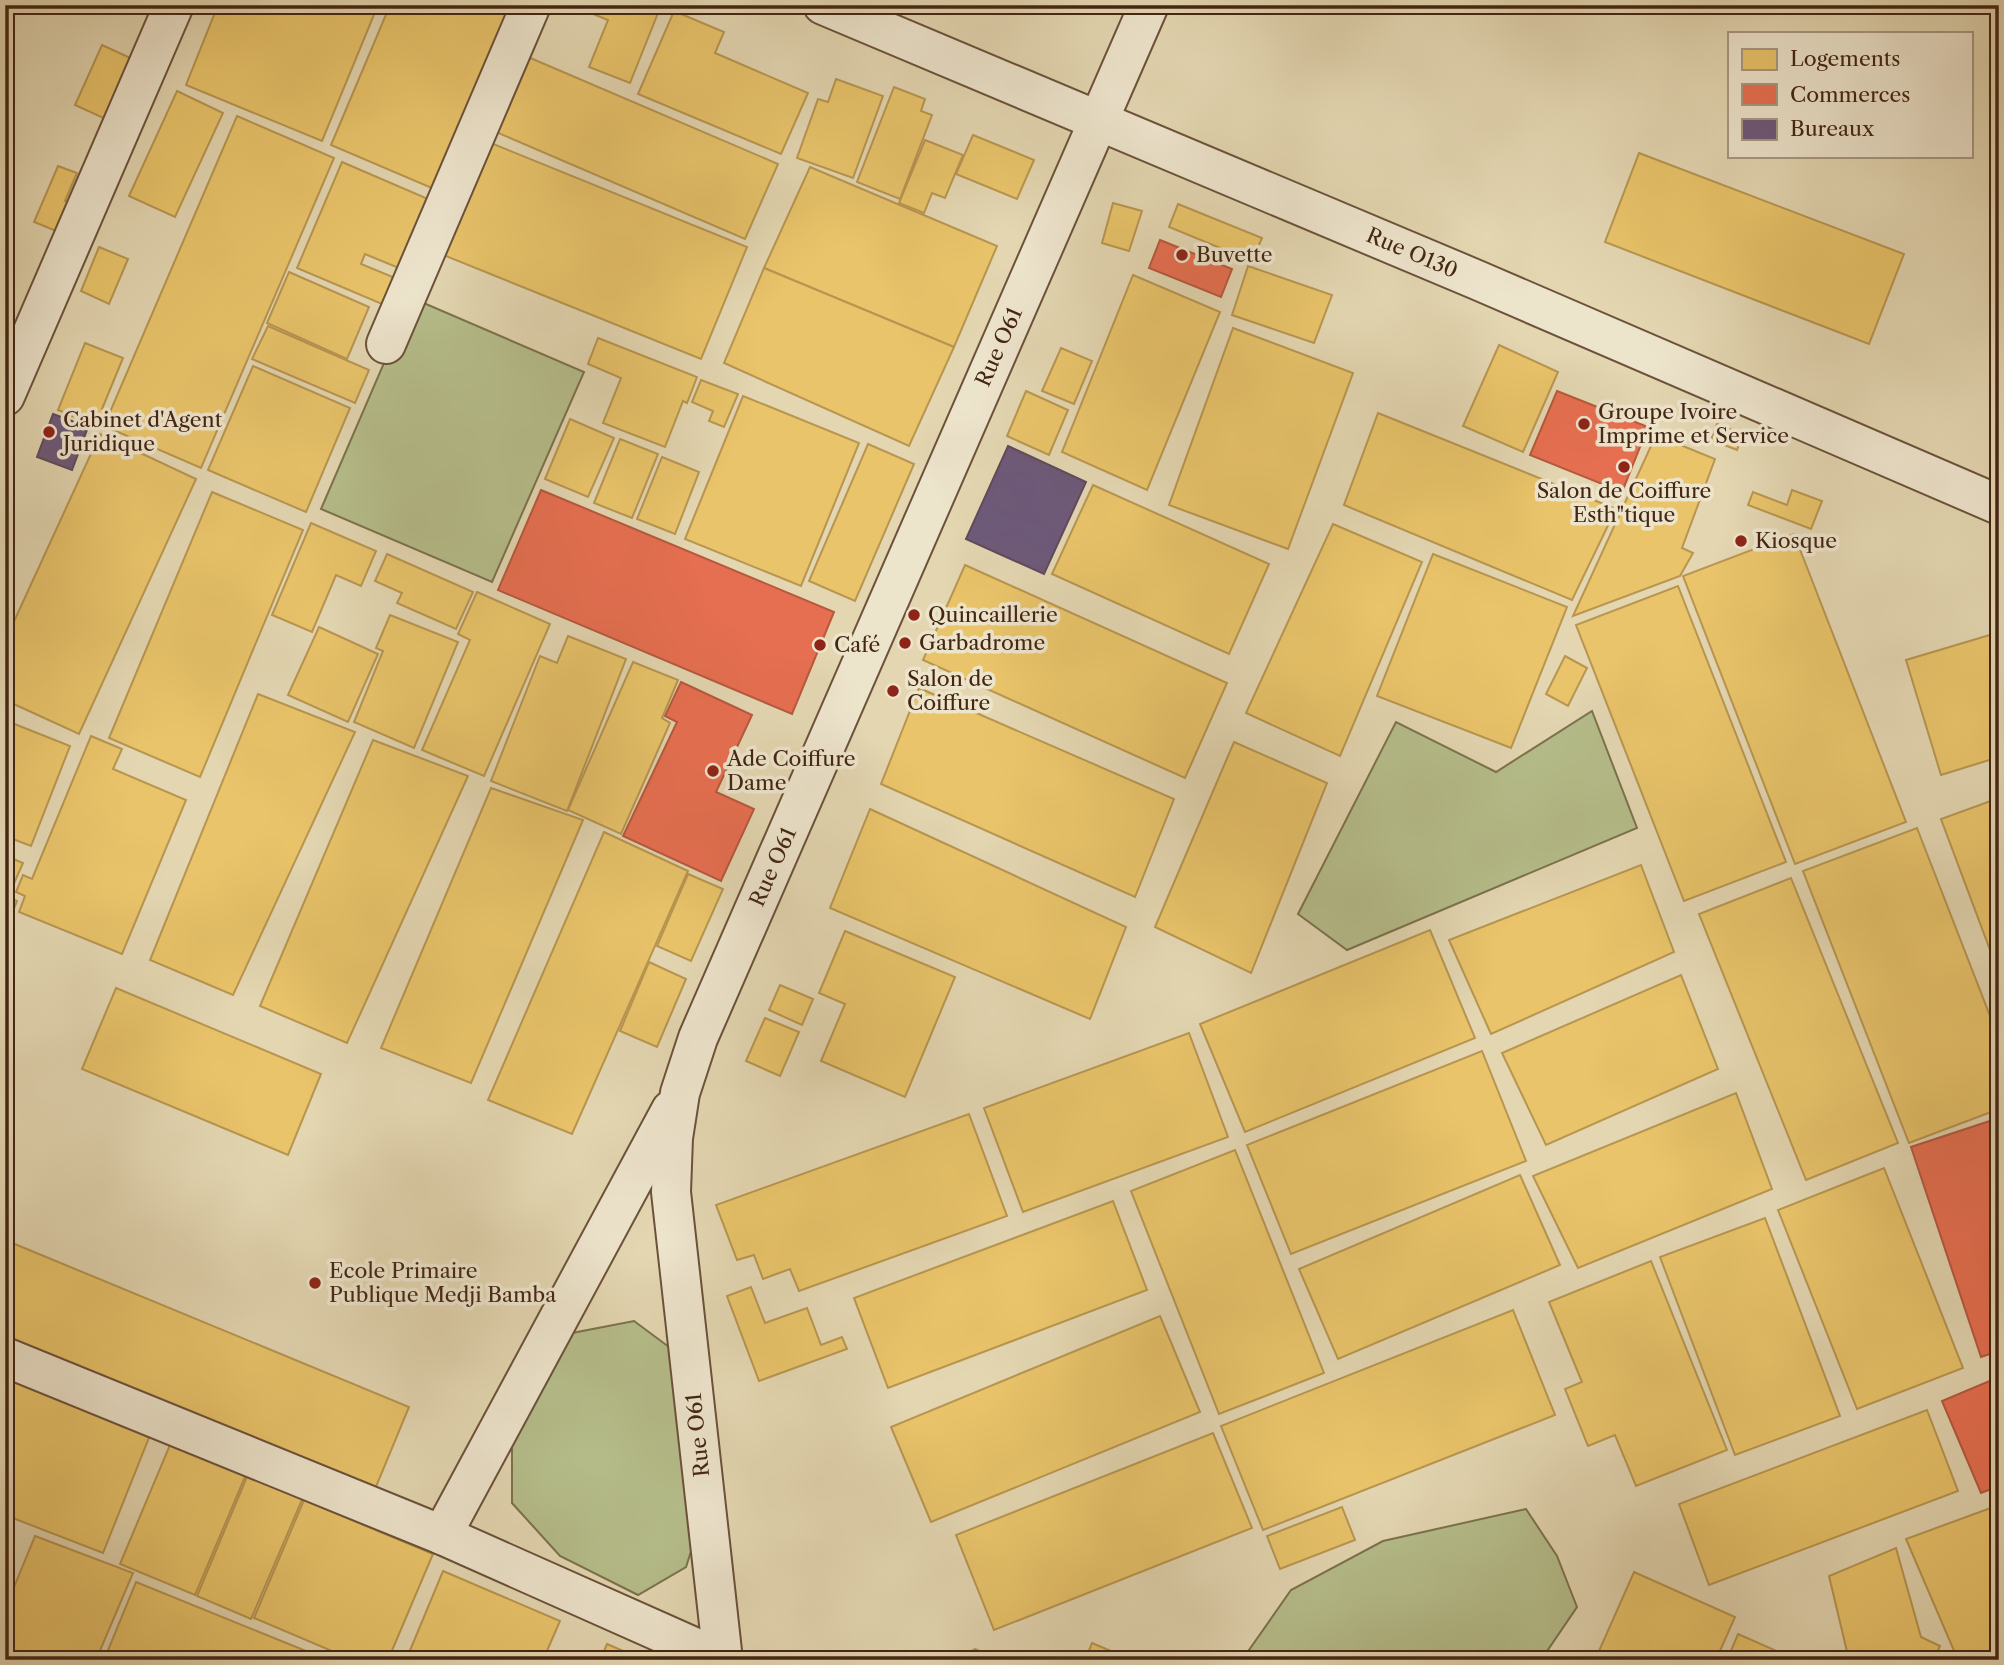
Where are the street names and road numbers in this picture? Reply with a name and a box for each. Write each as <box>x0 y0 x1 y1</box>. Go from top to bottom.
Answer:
street label: Rue O130 <box>1363 222 1462 283</box>
street label: Rue O61 <box>970 303 1027 390</box>
street label: Rue O61 <box>744 823 801 910</box>
street label: Rue O61 <box>681 1392 714 1478</box>

